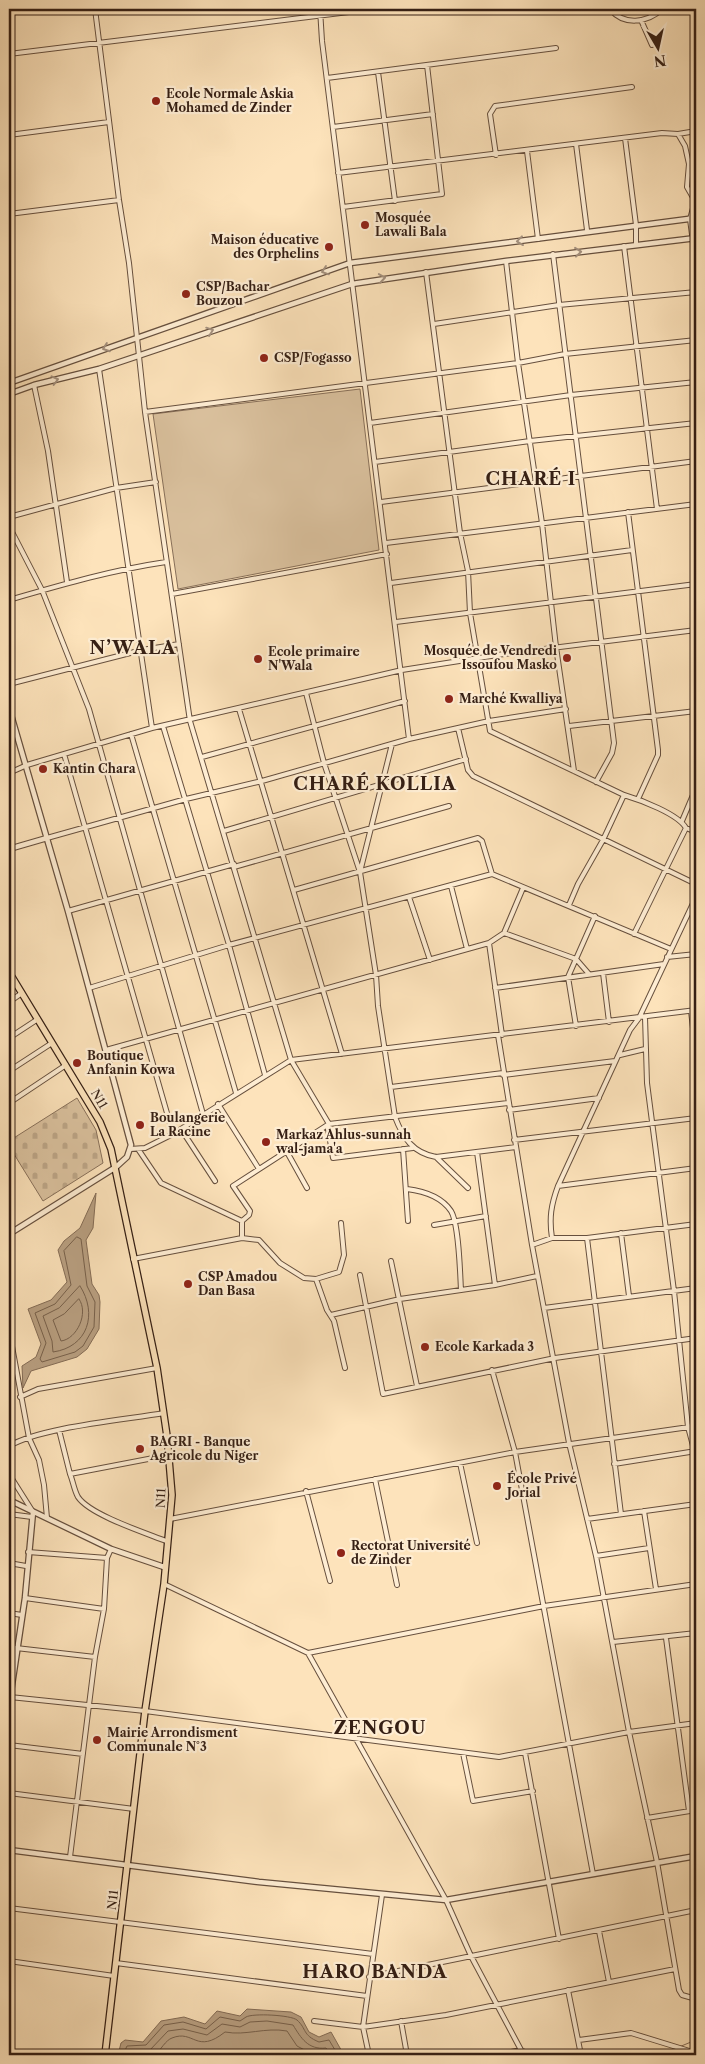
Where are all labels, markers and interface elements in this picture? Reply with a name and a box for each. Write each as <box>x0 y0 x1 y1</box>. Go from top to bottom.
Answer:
north arrow <box>632 22 682 72</box>
text: N <box>653 51 667 71</box>
place label: Ecole Normale Askia Mohamed de Zinder <box>166 86 295 115</box>
marker: Ecole Normale Askia Mohamed de Zinder <box>150 95 162 107</box>
place label: Mosquée Lawali Bala <box>375 210 448 239</box>
marker: Mosquée Lawali Bala <box>359 219 371 231</box>
place label: Maison éducative des Orphelins <box>211 232 319 261</box>
one-way arrow <box>516 236 525 246</box>
marker: Maison éducative des Orphelins <box>323 241 335 253</box>
one-way arrow <box>574 247 582 258</box>
one-way arrow <box>322 265 330 275</box>
one-way arrow <box>378 273 386 283</box>
place label: CSP/Bachar Bouzou <box>196 279 269 308</box>
marker: CSP/Bachar Bouzou <box>180 288 192 300</box>
one-way arrow <box>206 327 214 337</box>
one-way arrow <box>102 342 111 352</box>
place label: CSP/Fogasso <box>274 350 352 365</box>
marker: CSP/Fogasso <box>258 352 270 364</box>
one-way arrow <box>51 375 60 386</box>
district label: CHARÉ I <box>486 467 576 490</box>
district label: N’WALA <box>90 637 177 659</box>
place label: Mosquée de Vendredi Issoufou Masko <box>424 643 558 672</box>
place label: Ecole primaire N'Wala <box>268 644 360 673</box>
marker: Mosquée de Vendredi Issoufou Masko <box>561 652 573 664</box>
marker: Ecole primaire N'Wala <box>252 653 264 665</box>
place label: Marché Kwalliya <box>459 691 564 706</box>
marker: Marché Kwalliya <box>443 693 455 705</box>
place label: Kantin Chara <box>53 761 137 776</box>
marker: Kantin Chara <box>37 763 49 775</box>
district label: CHARÉ KOLLIA <box>293 772 457 795</box>
place label: Boutique Anfanin Kowa <box>86 1048 176 1077</box>
marker: Boutique Anfanin Kowa <box>71 1057 83 1069</box>
street label: N11 <box>88 1086 111 1111</box>
place label: Boulangerie La Racine <box>150 1110 225 1139</box>
marker: Boulangerie La Racine <box>134 1119 146 1131</box>
place label: Markaz Ahlus-sunnah wal-jama'a <box>275 1127 412 1156</box>
marker: Markaz Ahlus-sunnah wal-jama'a <box>260 1136 272 1148</box>
place label: CSP Amadou Dan Basa <box>198 1269 278 1298</box>
marker: CSP Amadou Dan Basa <box>182 1278 194 1290</box>
place label: Ecole Karkada 3 <box>435 1339 534 1354</box>
marker: Ecole Karkada 3 <box>419 1341 431 1353</box>
place label: BAGRI - Banque Agricole du Niger <box>149 1434 259 1463</box>
marker: BAGRI - Banque Agricole du Niger <box>134 1443 146 1455</box>
place label: École Privé Jorial <box>505 1470 577 1500</box>
marker: École Privé Jorial <box>491 1480 503 1492</box>
street label: N11 <box>153 1488 168 1508</box>
place label: Rectorat Université de Zinder <box>351 1538 471 1567</box>
marker: Rectorat Université de Zinder <box>335 1547 347 1559</box>
district label: ZENGOU <box>334 1717 426 1739</box>
place label: Mairie Arrondisment Communale N°3 <box>107 1725 238 1754</box>
marker: Mairie Arrondisment Communale N°3 <box>91 1734 103 1746</box>
street label: N11 <box>104 1889 121 1911</box>
district label: HARO BANDA <box>302 1961 448 1983</box>

